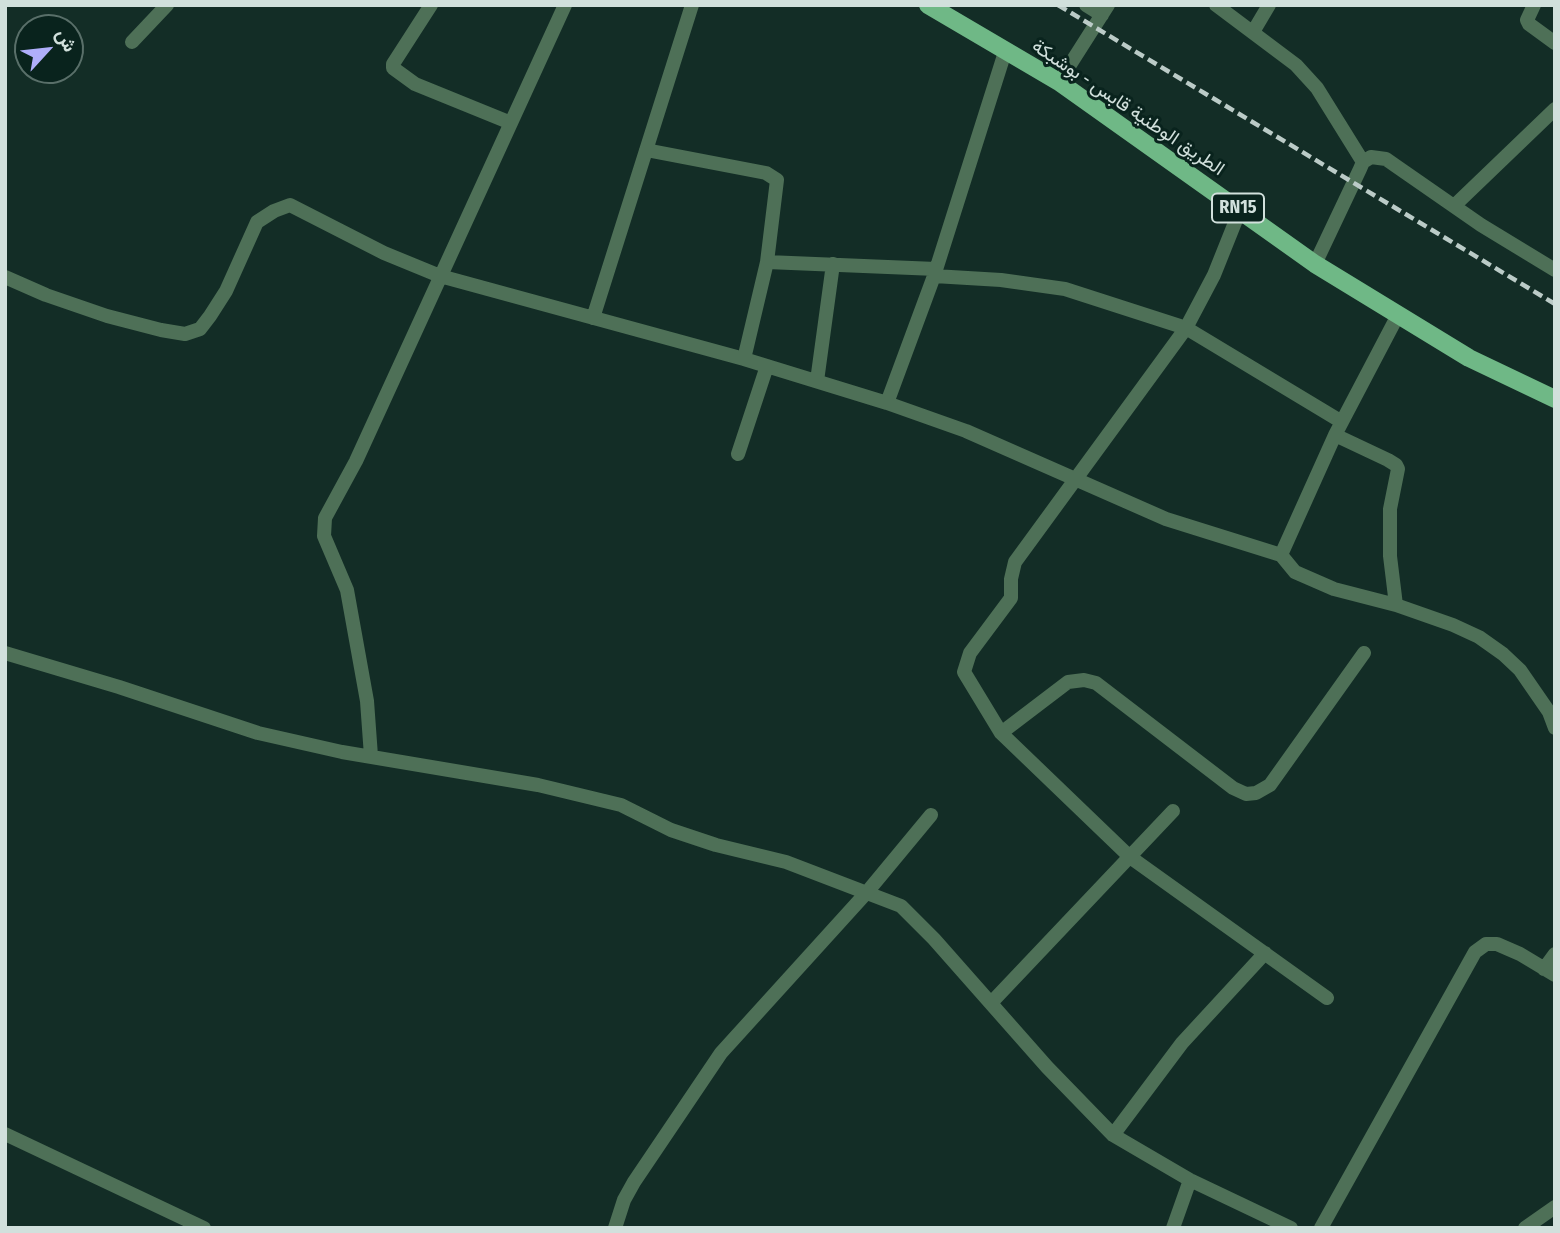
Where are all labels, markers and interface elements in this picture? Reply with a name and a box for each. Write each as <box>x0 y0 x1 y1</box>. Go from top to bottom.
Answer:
north arrow <box>14 14 84 84</box>
text: ش <box>51 25 82 56</box>
street label: الطريق الوطنية قابس - بوشبكة <box>1027 35 1229 181</box>
road number: RN15 <box>1212 194 1264 223</box>

